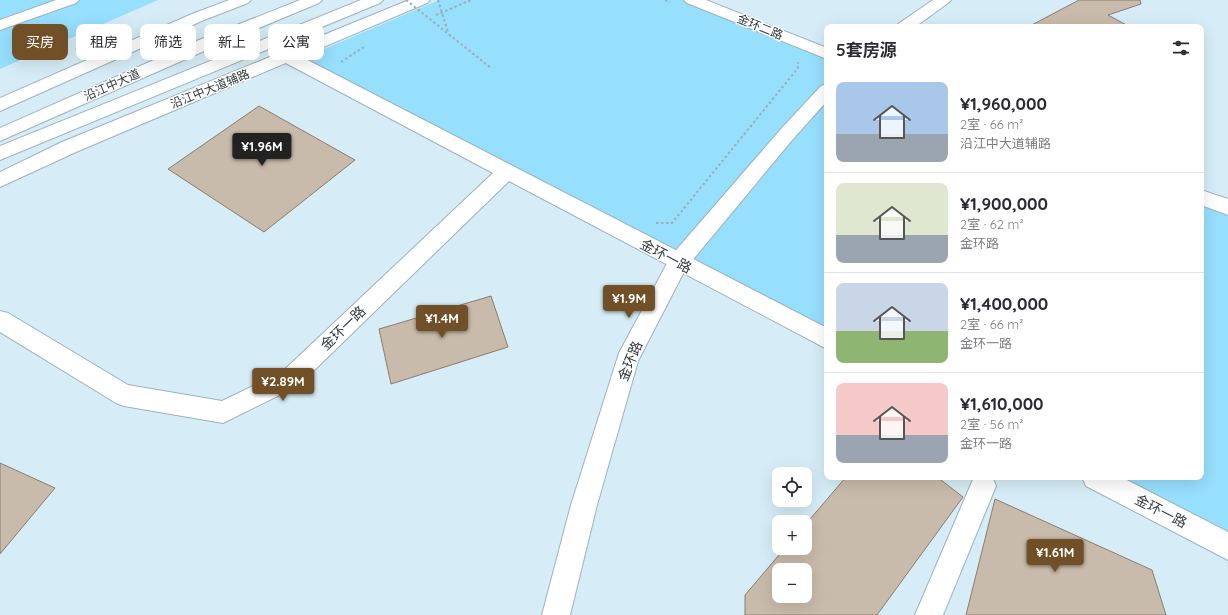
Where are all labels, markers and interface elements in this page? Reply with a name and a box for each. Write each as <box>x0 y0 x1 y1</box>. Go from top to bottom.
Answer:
street label: 金环二路 <box>735 11 785 42</box>
chip: 买房 <box>12 24 68 60</box>
chip: 租房 <box>76 24 132 60</box>
chip: 筛选 <box>140 24 196 60</box>
chip: 新上 <box>204 24 260 60</box>
chip: 公寓 <box>268 24 324 60</box>
icon: filters <box>1170 37 1192 59</box>
text: 5套房源 <box>836 39 897 60</box>
street label: 沿江中大道 <box>81 65 142 104</box>
street label: 沿江中大道辅路 <box>168 66 252 111</box>
text: ¥1,960,000 <box>960 93 1047 114</box>
icon: home <box>868 98 916 146</box>
text: 2室 · 66 m² <box>960 116 1023 132</box>
pin: ¥1.96M <box>229 133 295 167</box>
text: 沿江中大道辅路 <box>960 135 1051 151</box>
text: ¥1.96M <box>241 138 283 154</box>
text: ¥1,900,000 <box>960 193 1048 214</box>
icon: home <box>868 199 916 247</box>
text: 2室 · 62 m² <box>960 216 1024 232</box>
street label: 金环一路 <box>637 235 695 277</box>
text: 金环路 <box>960 235 999 251</box>
pin: ¥1.9M <box>601 285 657 319</box>
text: ¥1.9M <box>612 290 646 306</box>
text: ¥1,400,000 <box>960 293 1048 314</box>
icon: home <box>868 299 916 347</box>
street label: 金环一路 <box>317 302 369 354</box>
pin: ¥1.4M <box>414 305 470 339</box>
text: ¥1.4M <box>425 310 459 326</box>
text: 2室 · 66 m² <box>960 316 1023 332</box>
text: 金环一路 <box>960 335 1012 351</box>
street label: 金环路 <box>614 338 646 384</box>
pin: ¥2.89M <box>250 368 316 402</box>
text: ¥2.89M <box>261 373 305 389</box>
text: ¥1,610,000 <box>960 393 1044 414</box>
icon: home <box>868 399 916 447</box>
text: 2室 · 56 m² <box>960 416 1023 432</box>
text: 金环一路 <box>960 435 1012 451</box>
map controls <box>772 467 812 603</box>
button: locate <box>772 467 812 507</box>
street label: 金环一路 <box>1132 490 1190 532</box>
button: + <box>772 515 812 555</box>
pin: ¥1.61M <box>1022 539 1088 573</box>
text: ¥1.61M <box>1036 544 1074 560</box>
button: − <box>772 563 812 603</box>

